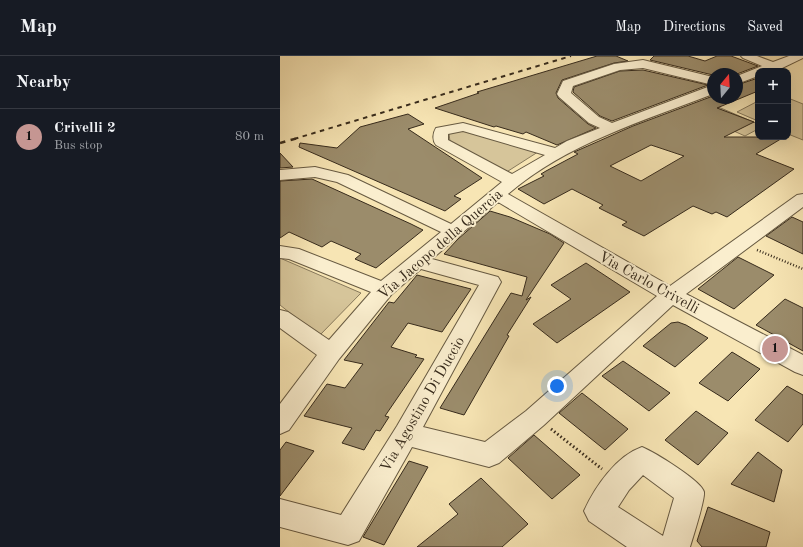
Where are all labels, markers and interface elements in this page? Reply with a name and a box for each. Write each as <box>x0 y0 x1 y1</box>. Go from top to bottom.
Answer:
text: Map <box>20 18 57 37</box>
text: Map <box>615 20 641 34</box>
text: Directions <box>663 20 725 34</box>
text: Saved <box>747 20 783 34</box>
north arrow <box>707 68 743 104</box>
map controls <box>755 68 791 140</box>
button: + <box>755 68 791 104</box>
text: Nearby <box>16 74 71 91</box>
button: − <box>755 104 791 140</box>
text: Crivelli 2 <box>54 121 116 136</box>
text: 1 <box>25 130 33 143</box>
text: 80 m <box>235 130 264 143</box>
text: Bus stop <box>54 139 103 152</box>
street label: Via Jacopo della Quercia <box>376 187 507 303</box>
street label: Via Carlo Crivelli <box>595 250 701 317</box>
pin: 1 <box>762 334 788 364</box>
street label: Via Agostino Di Duccio <box>378 335 468 475</box>
your location <box>547 376 567 396</box>

